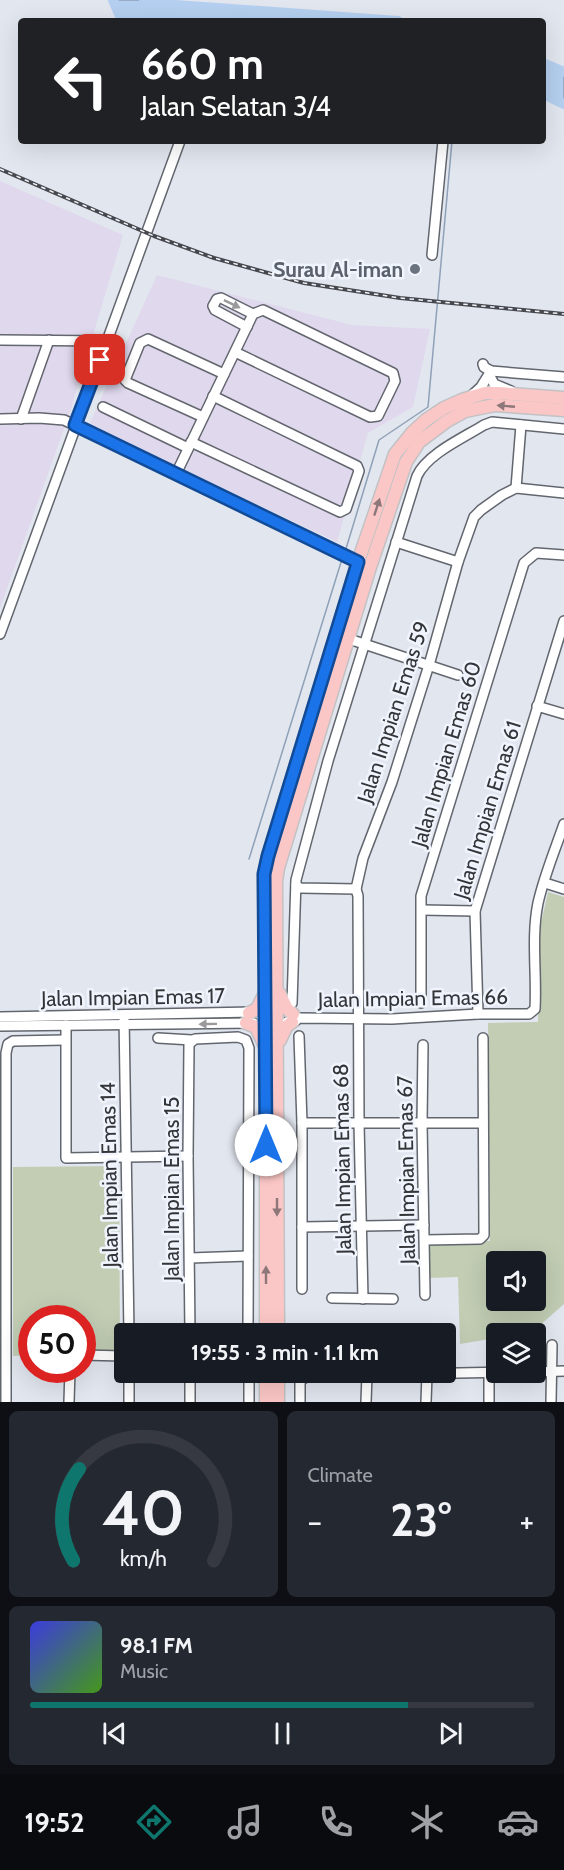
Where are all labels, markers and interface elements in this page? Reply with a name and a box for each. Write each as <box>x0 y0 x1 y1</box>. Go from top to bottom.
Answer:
text: 660 m <box>141 38 264 90</box>
icon: left <box>42 42 120 120</box>
text: Jalan Selatan 3/4 <box>141 90 331 123</box>
place label: Surau Al-iman <box>273 257 403 282</box>
marker: Surau Al-iman <box>408 262 422 276</box>
one-way arrow <box>224 299 241 308</box>
pin <box>74 334 125 385</box>
icon: arrive <box>83 343 116 376</box>
one-way arrow <box>496 401 515 411</box>
one-way arrow <box>372 498 382 516</box>
street label: Jalan Impian Emas 59 <box>351 618 434 807</box>
street label: Jalan Impian Emas 60 <box>406 658 486 851</box>
street label: Jalan Impian Emas 61 <box>448 718 526 903</box>
street label: Jalan Impian Emas 17 <box>40 983 226 1011</box>
street label: Jalan Impian Emas 66 <box>317 984 508 1012</box>
one-way arrow <box>198 1019 217 1029</box>
street label: Jalan Impian Emas 68 <box>328 1063 356 1256</box>
street label: Jalan Impian Emas 67 <box>392 1075 420 1266</box>
street label: Jalan Impian Emas 14 <box>95 1082 123 1269</box>
street label: Jalan Impian Emas 15 <box>159 1097 184 1282</box>
position arrow <box>234 1113 298 1177</box>
one-way arrow <box>272 1197 282 1216</box>
map controls <box>486 1251 546 1383</box>
button: sound <box>486 1251 546 1311</box>
one-way arrow <box>261 1266 271 1285</box>
speed limit sign: 50 <box>18 1305 96 1383</box>
button: layers <box>486 1323 546 1383</box>
text: 19:55 · 3 min · 1.1 km <box>191 1339 379 1366</box>
text: Climate <box>308 1463 373 1487</box>
text: 40 <box>102 1475 185 1551</box>
text: 23° <box>390 1493 451 1547</box>
text: − <box>308 1501 322 1541</box>
text: + <box>519 1501 534 1541</box>
text: km/h <box>120 1545 167 1571</box>
text: 98.1 FM <box>120 1632 193 1659</box>
text: Music <box>120 1659 168 1683</box>
icon: previous <box>98 1717 131 1750</box>
icon: pause <box>266 1717 299 1750</box>
icon: next <box>434 1717 467 1750</box>
icon: directions <box>133 1801 175 1843</box>
icon: music <box>224 1801 266 1843</box>
icon: phone <box>315 1801 357 1843</box>
icon: climate <box>406 1801 448 1843</box>
icon: car <box>497 1801 539 1843</box>
text: 19:52 <box>25 1806 84 1839</box>

